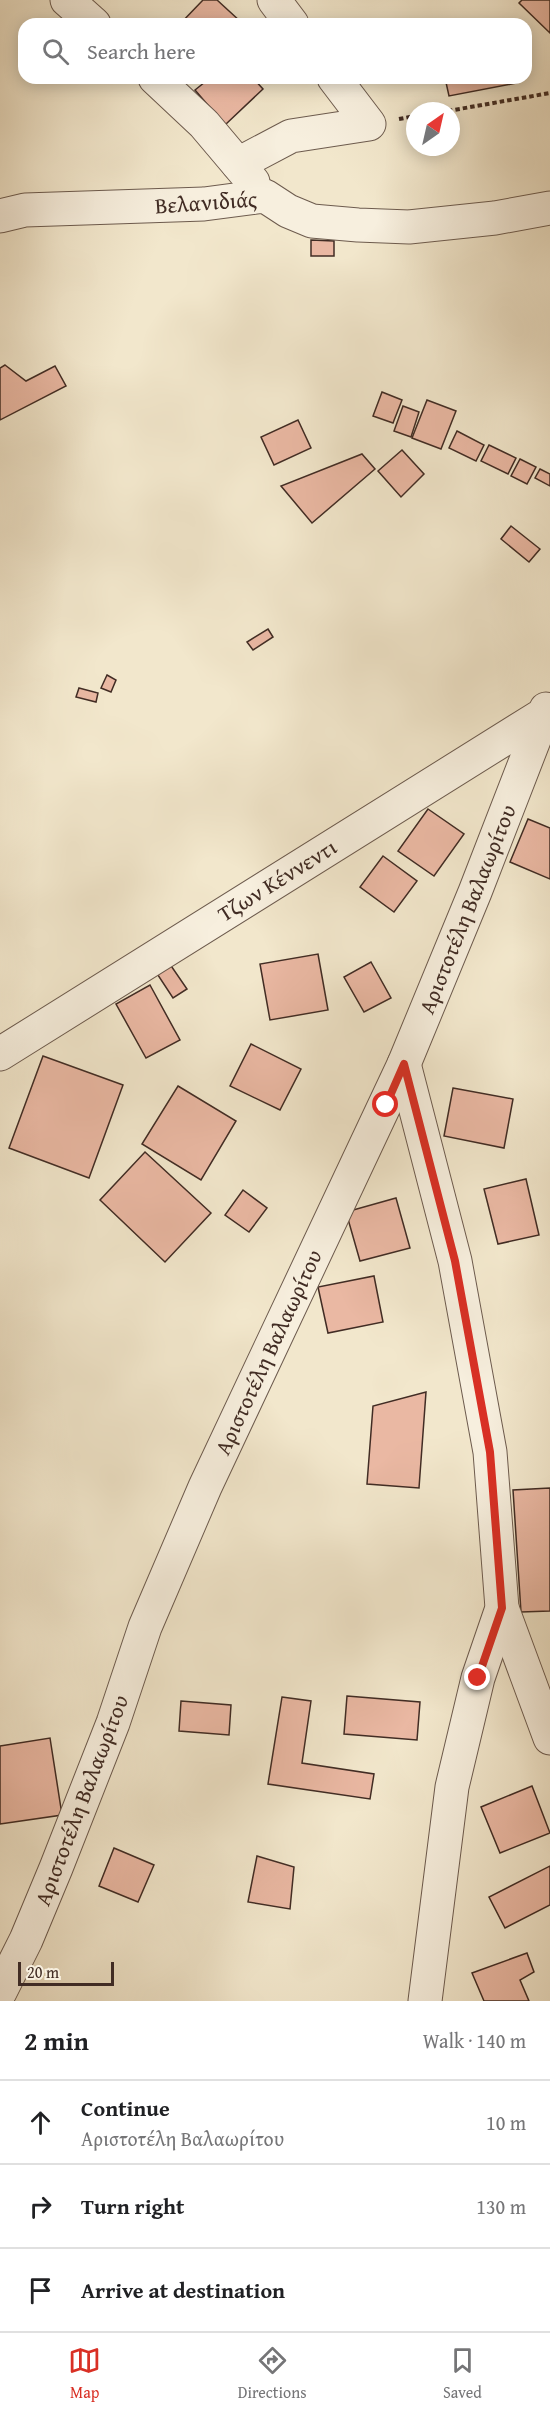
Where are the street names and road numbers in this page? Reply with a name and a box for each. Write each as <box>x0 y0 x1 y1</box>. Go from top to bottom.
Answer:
street label: Βελανιδιάς <box>154 182 259 222</box>
street label: Αριστοτέλη Βαλαωρίτου <box>410 799 524 1019</box>
street label: Τζων Κέννεντι <box>211 831 343 929</box>
street label: Αριστοτέλη Βαλαωρίτου <box>206 1244 330 1460</box>
street label: Αριστοτέλη Βαλαωρίτου <box>26 1690 136 1910</box>

